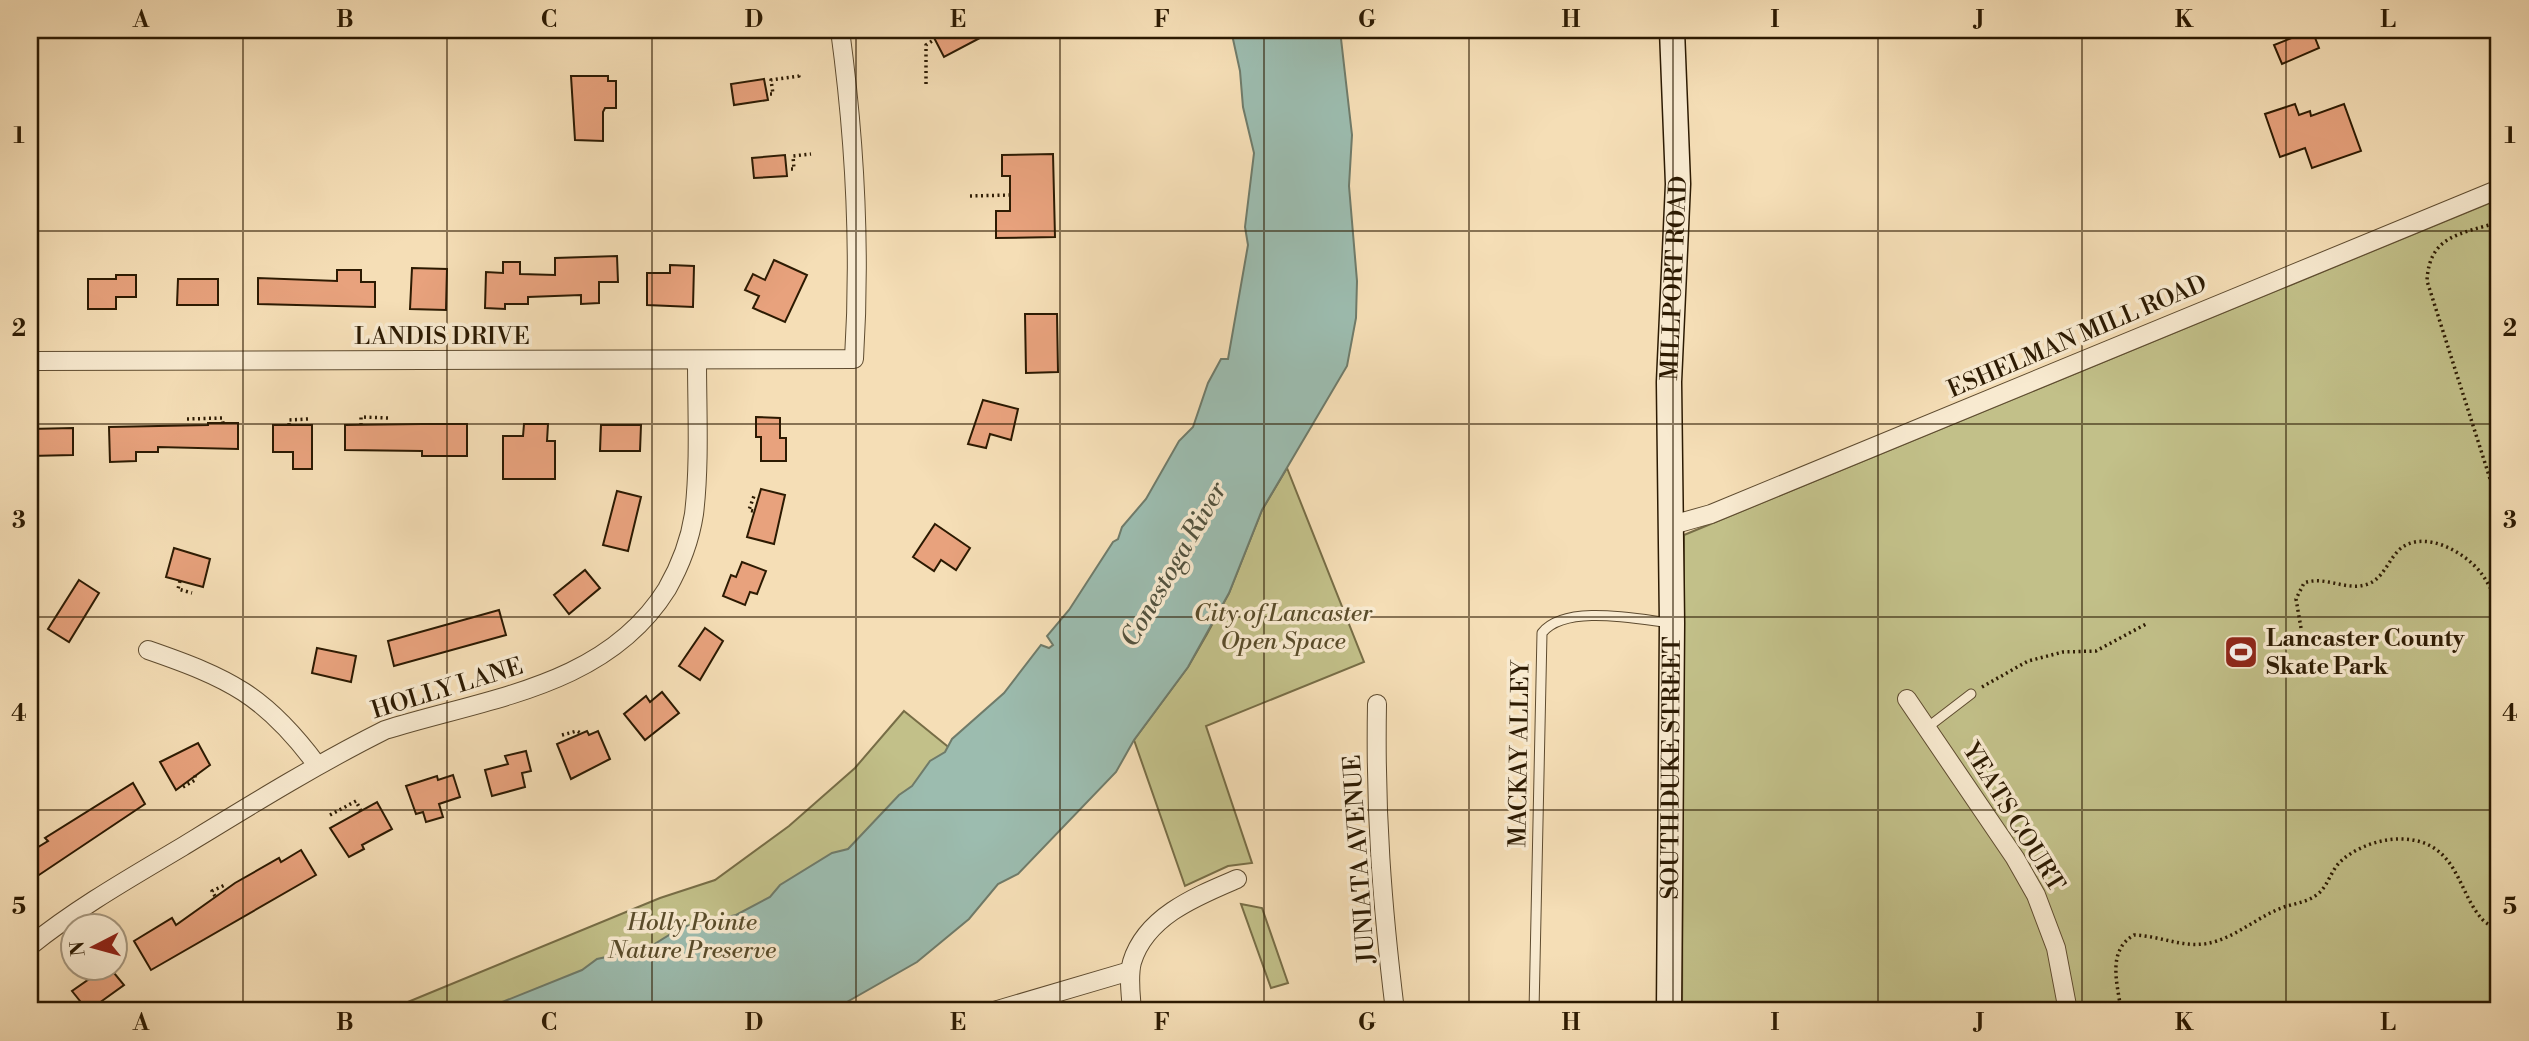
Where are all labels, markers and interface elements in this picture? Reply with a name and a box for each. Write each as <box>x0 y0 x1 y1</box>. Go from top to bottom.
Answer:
text: A <box>132 6 150 34</box>
text: B <box>336 6 354 34</box>
text: C <box>541 6 557 34</box>
text: D <box>745 6 763 34</box>
text: E <box>950 6 966 34</box>
text: F <box>1154 6 1170 34</box>
text: G <box>1358 6 1376 34</box>
text: H <box>1562 6 1581 34</box>
text: I <box>1771 6 1780 34</box>
text: J <box>1973 6 1985 34</box>
text: K <box>2175 6 2194 34</box>
text: L <box>2380 6 2396 34</box>
text: 1 <box>13 122 25 150</box>
text: 1 <box>2504 122 2516 150</box>
street label: MILLPORT ROAD <box>1655 175 1694 381</box>
street label: ESHELMAN MILL ROAD <box>1943 269 2212 405</box>
text: 2 <box>12 315 26 343</box>
text: 2 <box>2503 315 2517 343</box>
street label: LANDIS DRIVE <box>354 322 530 352</box>
water label: Conestoga River <box>1114 476 1234 653</box>
text: 3 <box>12 507 26 535</box>
text: 3 <box>2503 507 2517 535</box>
park label: City of Lancaster Open Space <box>1194 599 1373 657</box>
place label: Lancaster County Skate Park <box>2266 624 2466 682</box>
sports icon: Lancaster County Skate Park <box>2222 633 2260 671</box>
street label: SOUTH DUKE STREET <box>1656 636 1688 900</box>
street label: HOLLY LANE <box>368 652 527 726</box>
street label: MACKAY ALLEY <box>1503 659 1537 848</box>
text: 4 <box>11 700 27 728</box>
text: 4 <box>2502 700 2518 728</box>
street label: YEATS COURT <box>1954 736 2071 898</box>
street label: JUNIATA AVENUE <box>1338 754 1382 965</box>
text: 5 <box>12 893 26 921</box>
text: 5 <box>2503 893 2517 921</box>
park label: Holly Pointe Nature Preserve <box>607 908 776 966</box>
north arrow <box>60 912 130 982</box>
text: N <box>65 940 91 957</box>
text: A <box>132 1009 150 1037</box>
text: B <box>336 1009 354 1037</box>
text: C <box>541 1009 557 1037</box>
text: D <box>745 1009 763 1037</box>
text: E <box>950 1009 966 1037</box>
text: F <box>1154 1009 1170 1037</box>
text: G <box>1358 1009 1376 1037</box>
text: H <box>1562 1009 1581 1037</box>
text: I <box>1771 1009 1780 1037</box>
text: J <box>1973 1009 1985 1037</box>
text: K <box>2175 1009 2194 1037</box>
text: L <box>2380 1009 2396 1037</box>

